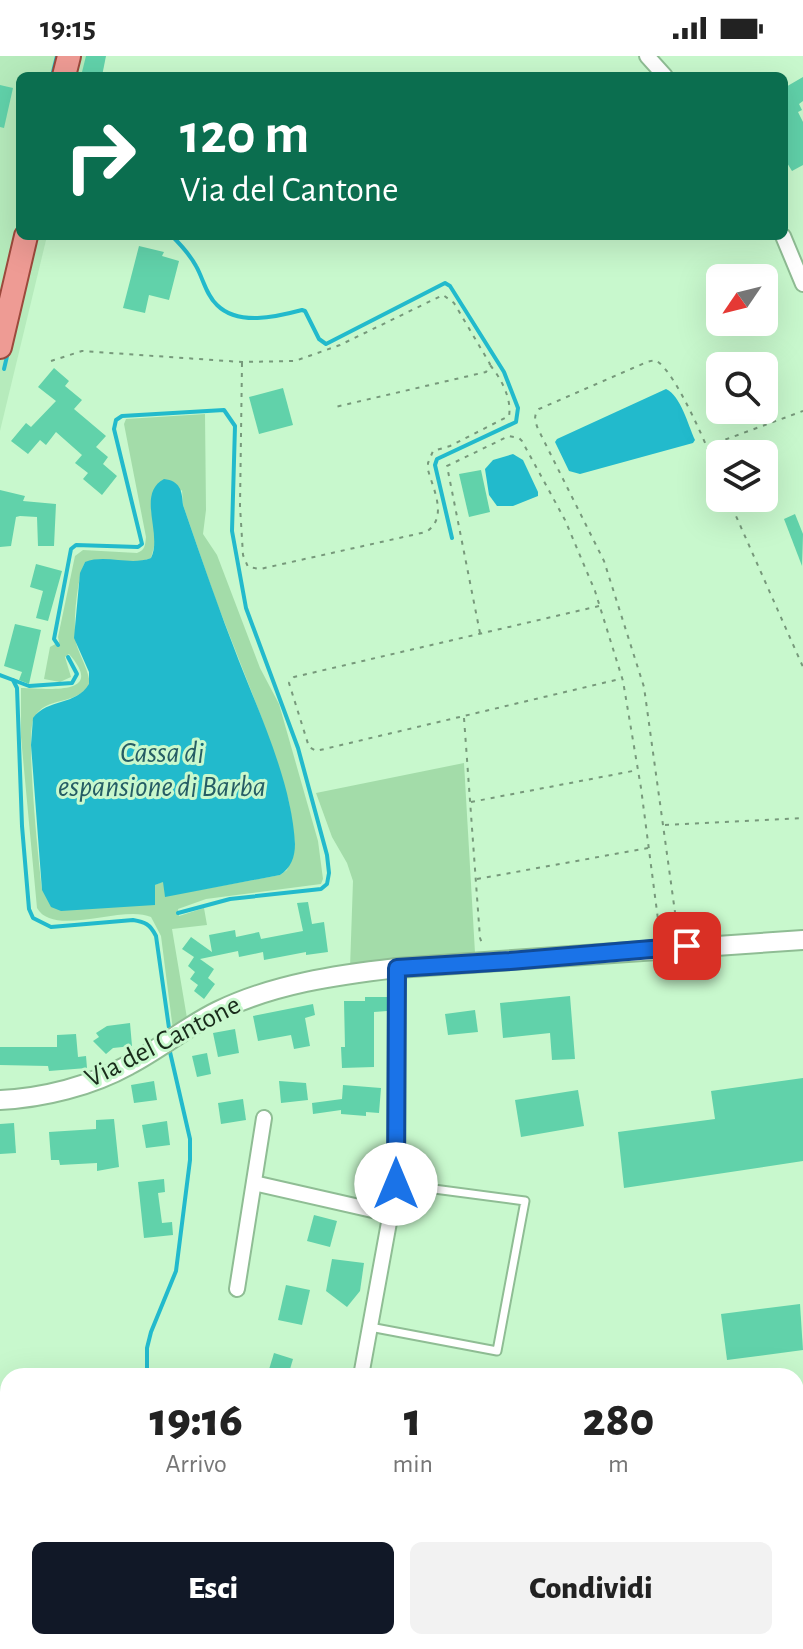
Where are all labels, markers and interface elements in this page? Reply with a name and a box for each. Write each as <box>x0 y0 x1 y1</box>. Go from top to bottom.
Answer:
text: 19:15 <box>40 13 96 43</box>
icon: right <box>48 104 152 208</box>
text: 120 m <box>180 107 309 163</box>
text: Via del Cantone <box>180 172 399 208</box>
north arrow <box>706 264 778 336</box>
map controls <box>706 264 778 512</box>
button: search <box>706 352 778 424</box>
button: layers <box>706 440 778 512</box>
water label: Cassa di espansione di Barba <box>58 738 266 802</box>
pin <box>653 912 721 980</box>
icon: arrive <box>665 924 709 968</box>
street label: Via del Cantone <box>81 991 245 1093</box>
position arrow <box>354 1142 438 1226</box>
text: 19:16 <box>150 1397 243 1445</box>
text: 1 <box>404 1397 421 1445</box>
text: 280 <box>582 1397 654 1445</box>
text: Arrivo <box>166 1451 227 1477</box>
text: min <box>392 1451 433 1477</box>
text: m <box>608 1451 629 1477</box>
button: Esci <box>32 1542 394 1634</box>
button: Condividi <box>410 1542 772 1634</box>

